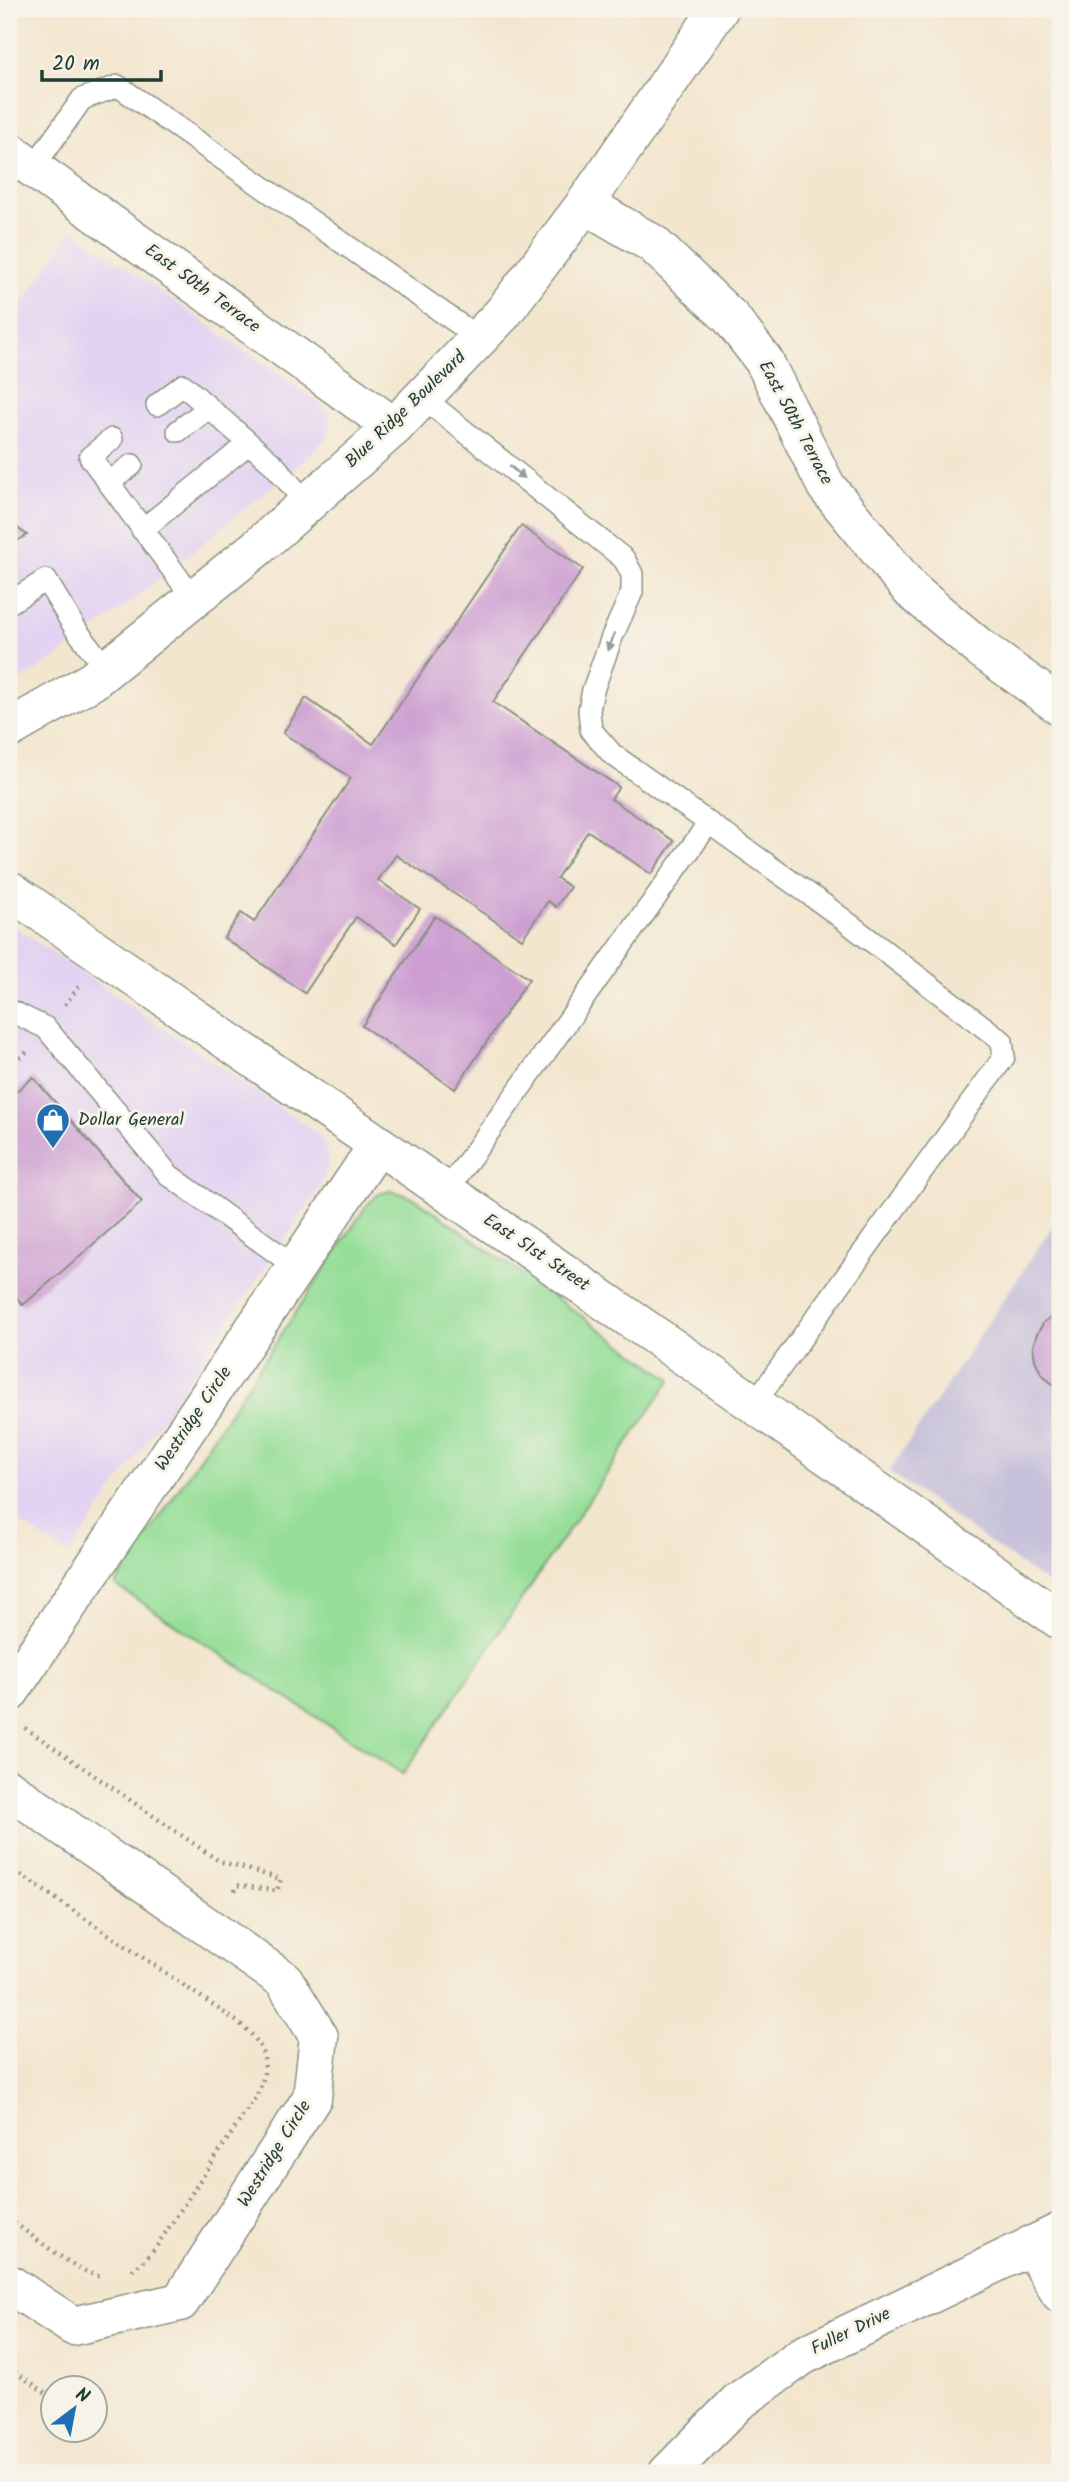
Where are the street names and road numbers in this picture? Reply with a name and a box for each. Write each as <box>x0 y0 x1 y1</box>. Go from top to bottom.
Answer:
street label: East 50th Terrace <box>138 237 266 341</box>
street label: Blue Ridge Boulevard <box>339 344 474 476</box>
street label: East 50th Terrace <box>750 355 840 491</box>
street label: East 51st Street <box>477 1206 596 1300</box>
street label: Westridge Circle <box>148 1361 240 1477</box>
street label: Westridge Circle <box>231 2095 319 2213</box>
street label: Fuller Drive <box>806 2300 896 2364</box>

